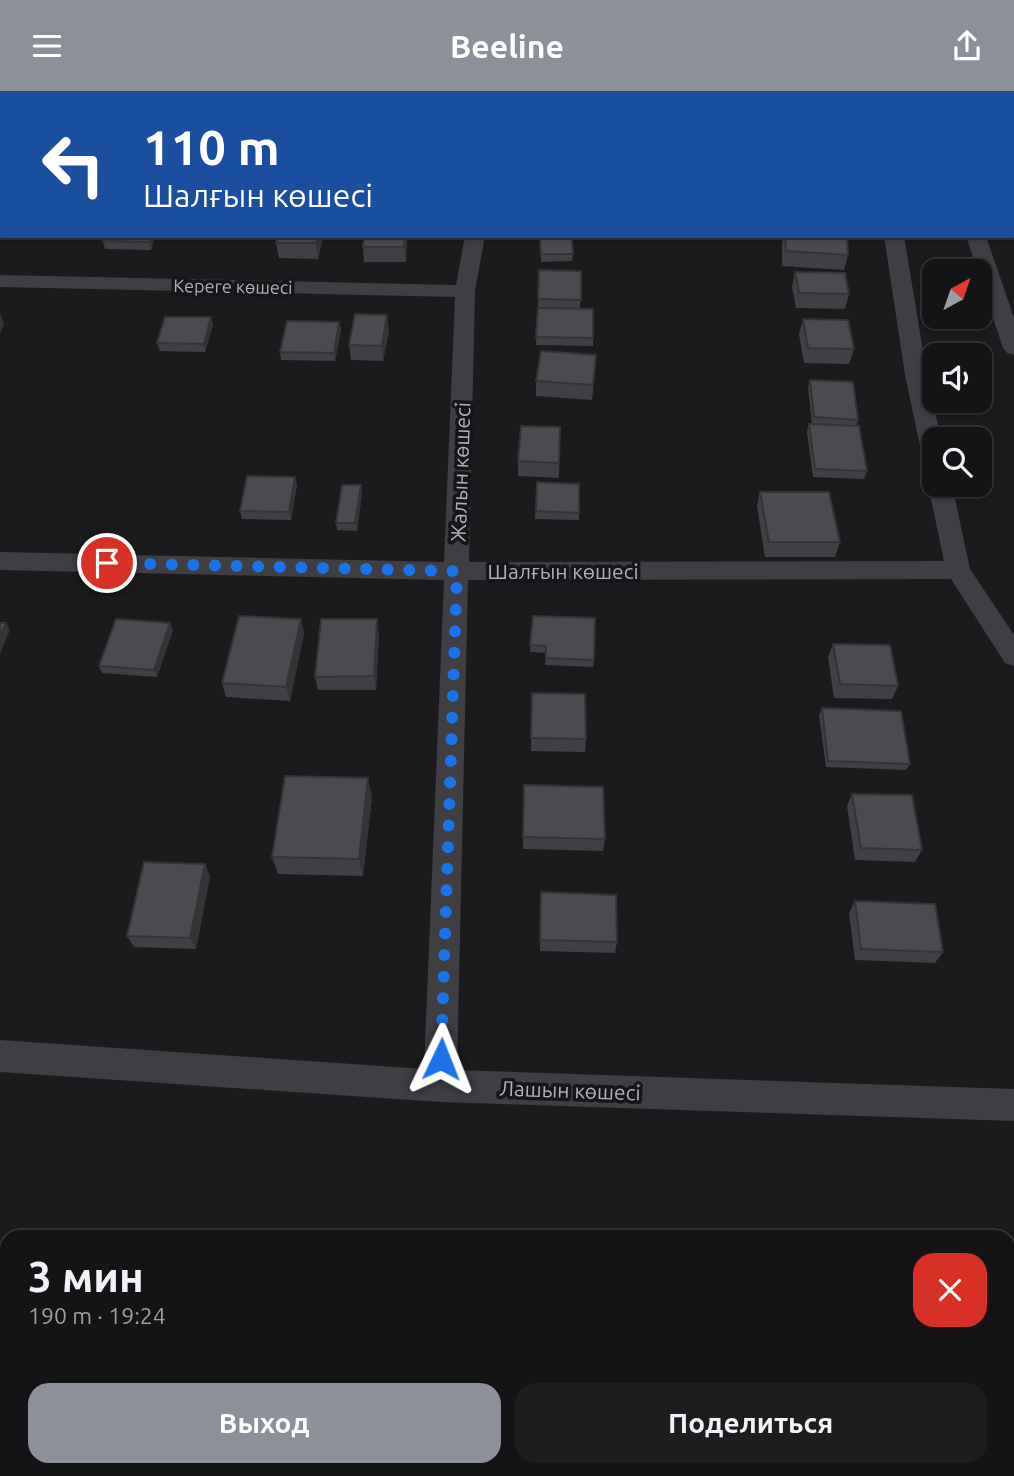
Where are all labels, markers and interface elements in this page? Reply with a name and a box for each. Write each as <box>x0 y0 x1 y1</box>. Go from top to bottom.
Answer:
icon: menu <box>28 27 66 65</box>
icon: share <box>948 27 986 65</box>
text: Beeline <box>450 28 564 64</box>
icon: left <box>28 119 119 210</box>
text: 110 m <box>143 119 280 174</box>
text: Шалғын көшесі <box>143 177 373 213</box>
north arrow <box>922 259 992 329</box>
map controls <box>922 259 992 497</box>
street label: Кереге көшесі <box>173 275 293 297</box>
button: sound <box>922 343 992 413</box>
street label: Жалын көшесі <box>446 402 474 542</box>
button: search <box>922 427 992 497</box>
pin <box>77 533 137 593</box>
icon: arrive <box>88 544 126 582</box>
street label: Шалғын көшесі <box>487 559 639 583</box>
position arrow <box>404 1022 478 1096</box>
street label: Лашын көшесі <box>499 1076 641 1104</box>
text: 3 мин <box>28 1253 144 1300</box>
button: close <box>913 1253 987 1327</box>
text: 190 m · 19:24 <box>28 1303 166 1328</box>
button: Выход <box>28 1383 501 1463</box>
button: Поделиться <box>515 1383 987 1463</box>

